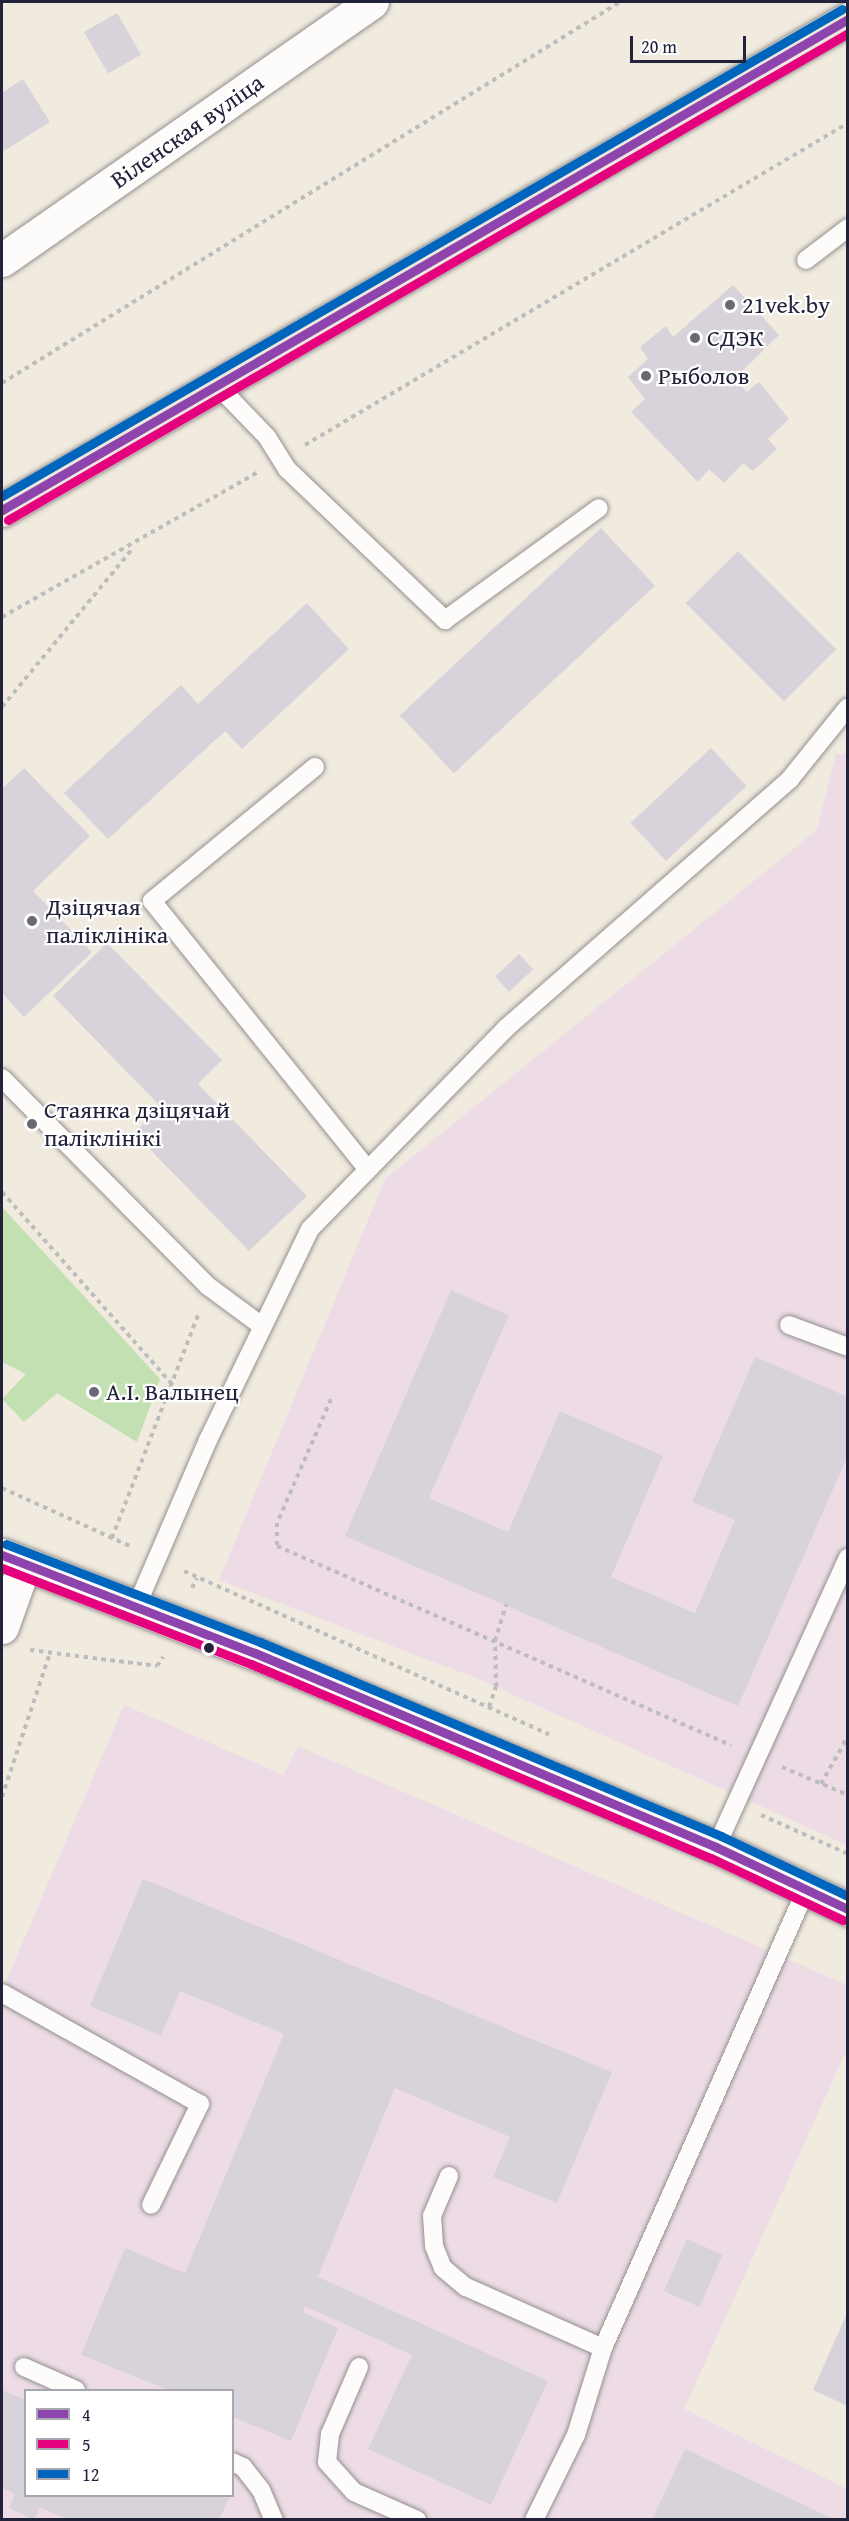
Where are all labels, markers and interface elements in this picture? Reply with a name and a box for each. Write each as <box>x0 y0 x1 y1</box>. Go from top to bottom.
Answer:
scale bar <box>633 24 748 62</box>
text: 20 m <box>641 33 677 60</box>
street label: Віленская вуліца <box>105 68 269 194</box>
place label: 21vek.by <box>742 291 830 319</box>
marker: 21vek.by <box>723 298 737 312</box>
place label: СДЭК <box>707 324 764 352</box>
marker: СДЭК <box>688 331 702 345</box>
place label: Рыболов <box>658 362 749 390</box>
marker: Рыболов <box>639 369 653 383</box>
place label: Дзіцячая паліклініка <box>46 893 168 949</box>
marker: Дзіцячая паліклініка <box>23 912 41 930</box>
place label: Стаянка дзіцячай паліклінікі <box>44 1096 230 1152</box>
marker: Стаянка дзіцячай паліклінікі <box>25 1117 39 1131</box>
place label: А.І. Валынец <box>106 1378 239 1406</box>
marker: А.І. Валынец <box>87 1385 101 1399</box>
unlabelled marker <box>203 1642 215 1654</box>
legend <box>24 2389 234 2497</box>
text: 4 <box>82 2401 91 2428</box>
text: 5 <box>82 2431 91 2458</box>
text: 12 <box>82 2461 99 2488</box>

